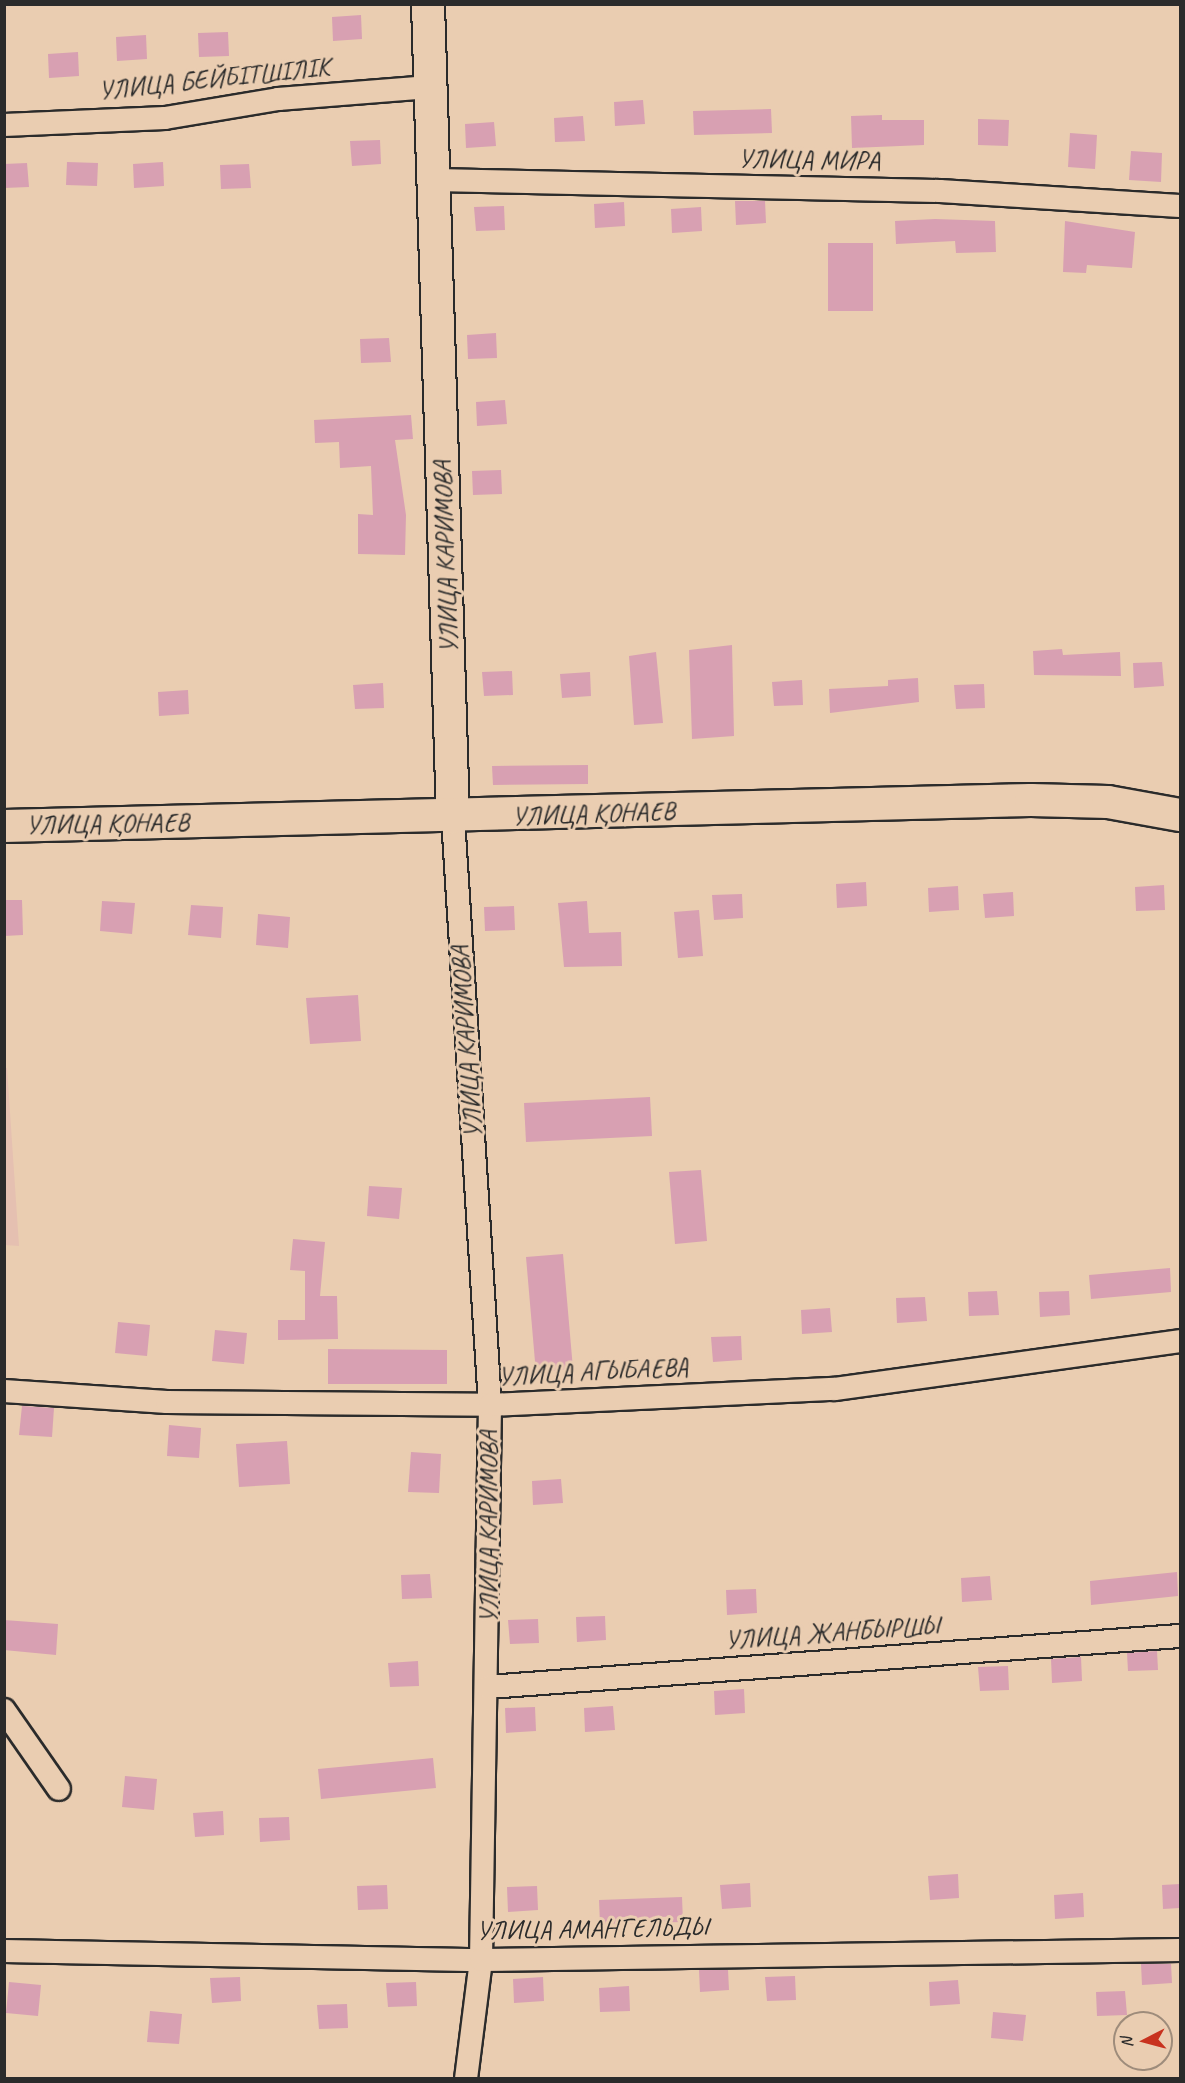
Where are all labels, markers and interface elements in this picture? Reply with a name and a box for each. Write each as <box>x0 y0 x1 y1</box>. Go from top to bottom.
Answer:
street label: УЛИЦА БЕЙБІТШІЛІК <box>97 51 331 107</box>
street label: УЛИЦА МИРА <box>738 143 880 177</box>
street label: УЛИЦА КАРИМОВА <box>427 460 465 654</box>
street label: УЛИЦА ҚОНАЕВ <box>511 796 675 832</box>
street label: УЛИЦА ҚОНАЕВ <box>25 807 189 841</box>
street label: УЛИЦА КАРИМОВА <box>445 944 489 1140</box>
street label: УЛИЦА АГЫБАЕВА <box>498 1351 688 1393</box>
street label: УЛИЦА КАРИМОВА <box>473 1430 505 1624</box>
street label: УЛИЦА ЖАНБЫРШЫ <box>725 1610 939 1656</box>
street label: УЛИЦА АМАНГЕЛЬДЫ <box>476 1911 708 1947</box>
north arrow <box>1113 2011 1173 2071</box>
text: N <box>1117 2037 1138 2049</box>

